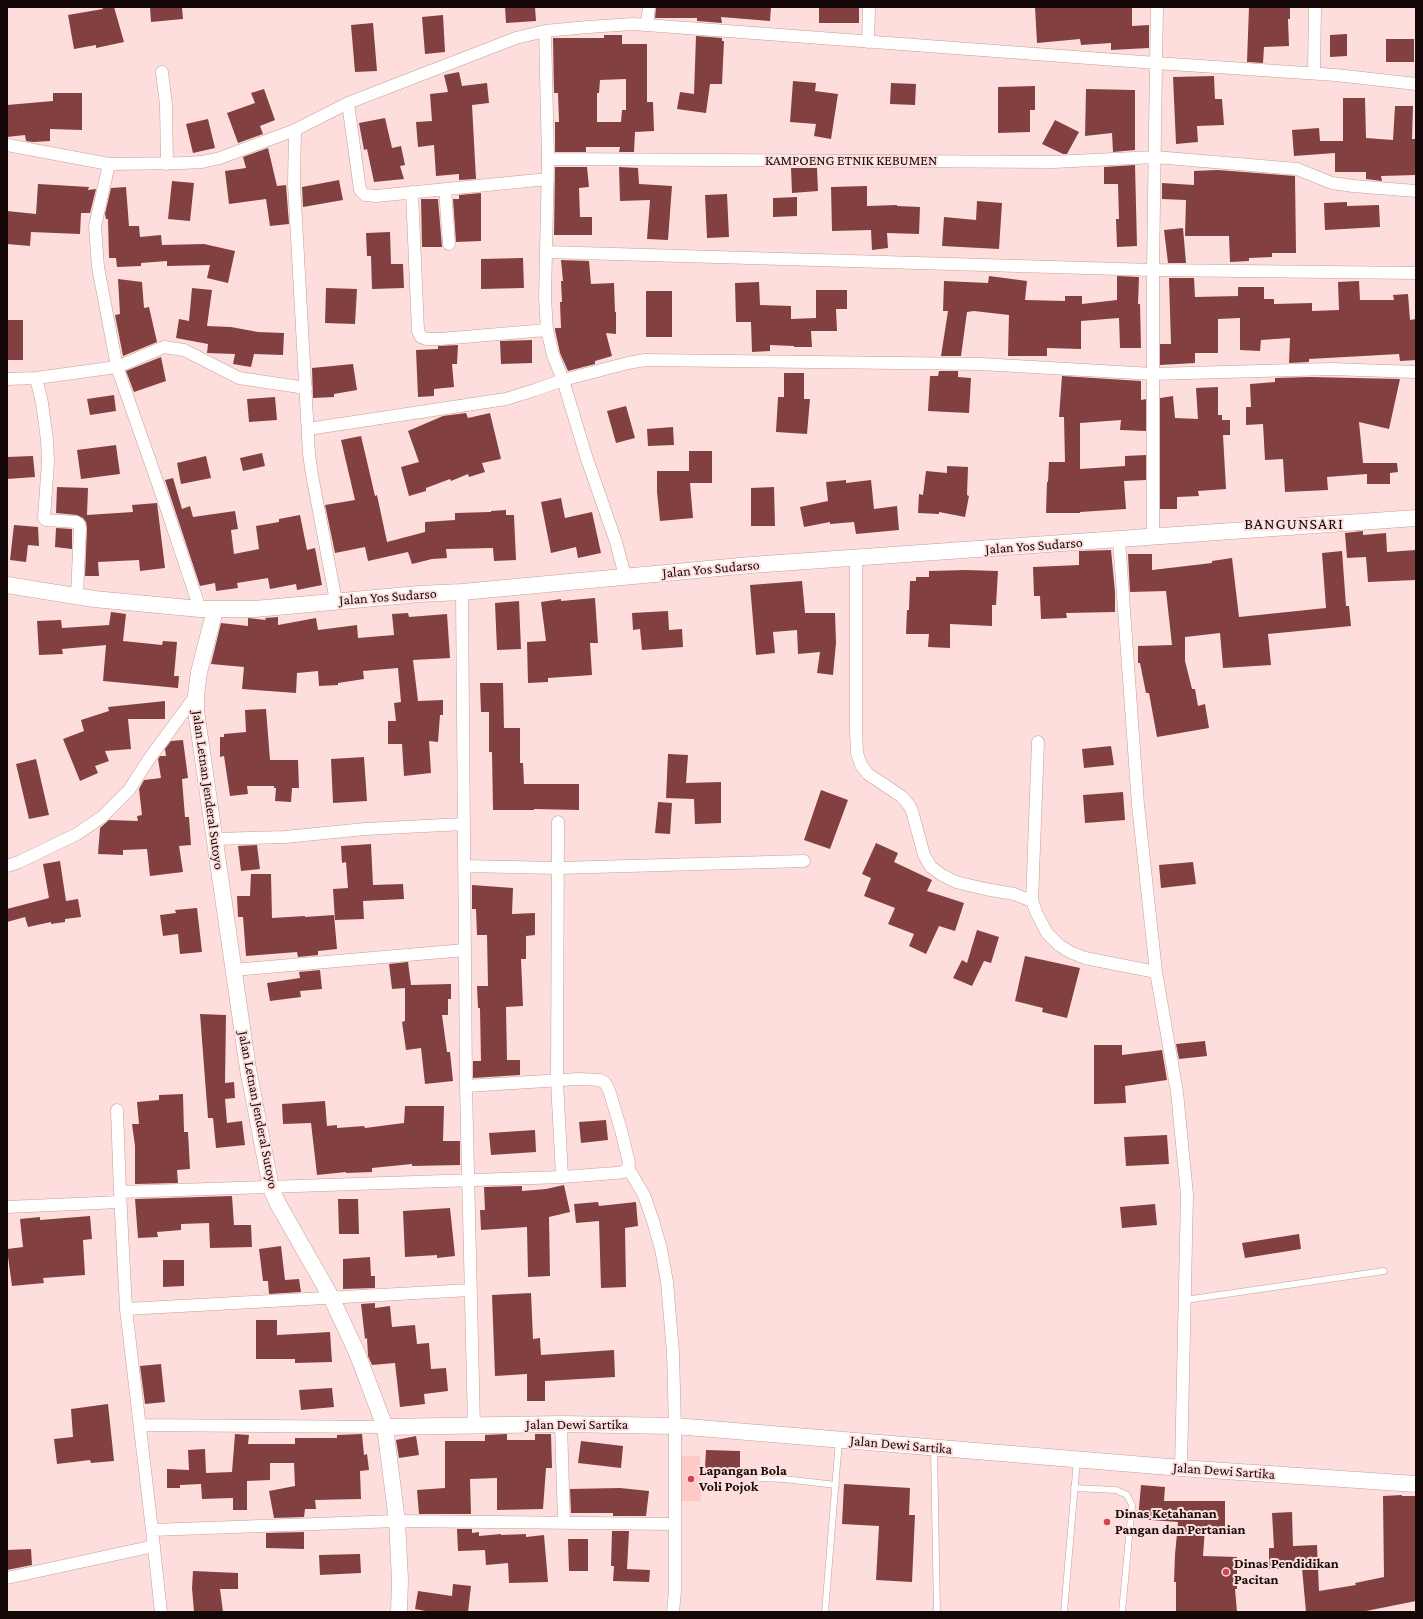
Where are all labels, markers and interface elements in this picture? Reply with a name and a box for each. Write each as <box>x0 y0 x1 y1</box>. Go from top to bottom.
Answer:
street label: KAMPOENG ETNIK KEBUMEN <box>765 153 937 169</box>
district label: BANGUNSARI <box>1244 514 1344 534</box>
street label: Jalan Yos Sudarso <box>985 534 1083 558</box>
street label: Jalan Yos Sudarso <box>662 556 760 582</box>
street label: Jalan Yos Sudarso <box>339 585 437 609</box>
street label: Jalan Letnan Jenderal Sutoyo <box>189 709 227 871</box>
street label: Jalan Letnan Jenderal Sutoyo <box>234 1030 282 1190</box>
street label: Jalan Dewi Sartika <box>526 1417 628 1433</box>
street label: Jalan Dewi Sartika <box>849 1432 953 1458</box>
street label: Jalan Dewi Sartika <box>1172 1459 1276 1483</box>
place label: Lapangan Bola Voli Pojok <box>699 1463 787 1496</box>
marker: Lapangan Bola Voli Pojok <box>686 1474 696 1484</box>
place label: Dinas Ketahanan Pangan dan Pertanian <box>1115 1506 1246 1538</box>
marker: Dinas Ketahanan Pangan dan Pertanian <box>1102 1517 1112 1527</box>
place label: Dinas Pendidikan Pacitan <box>1234 1556 1339 1588</box>
marker: Dinas Pendidikan Pacitan <box>1221 1567 1231 1577</box>

